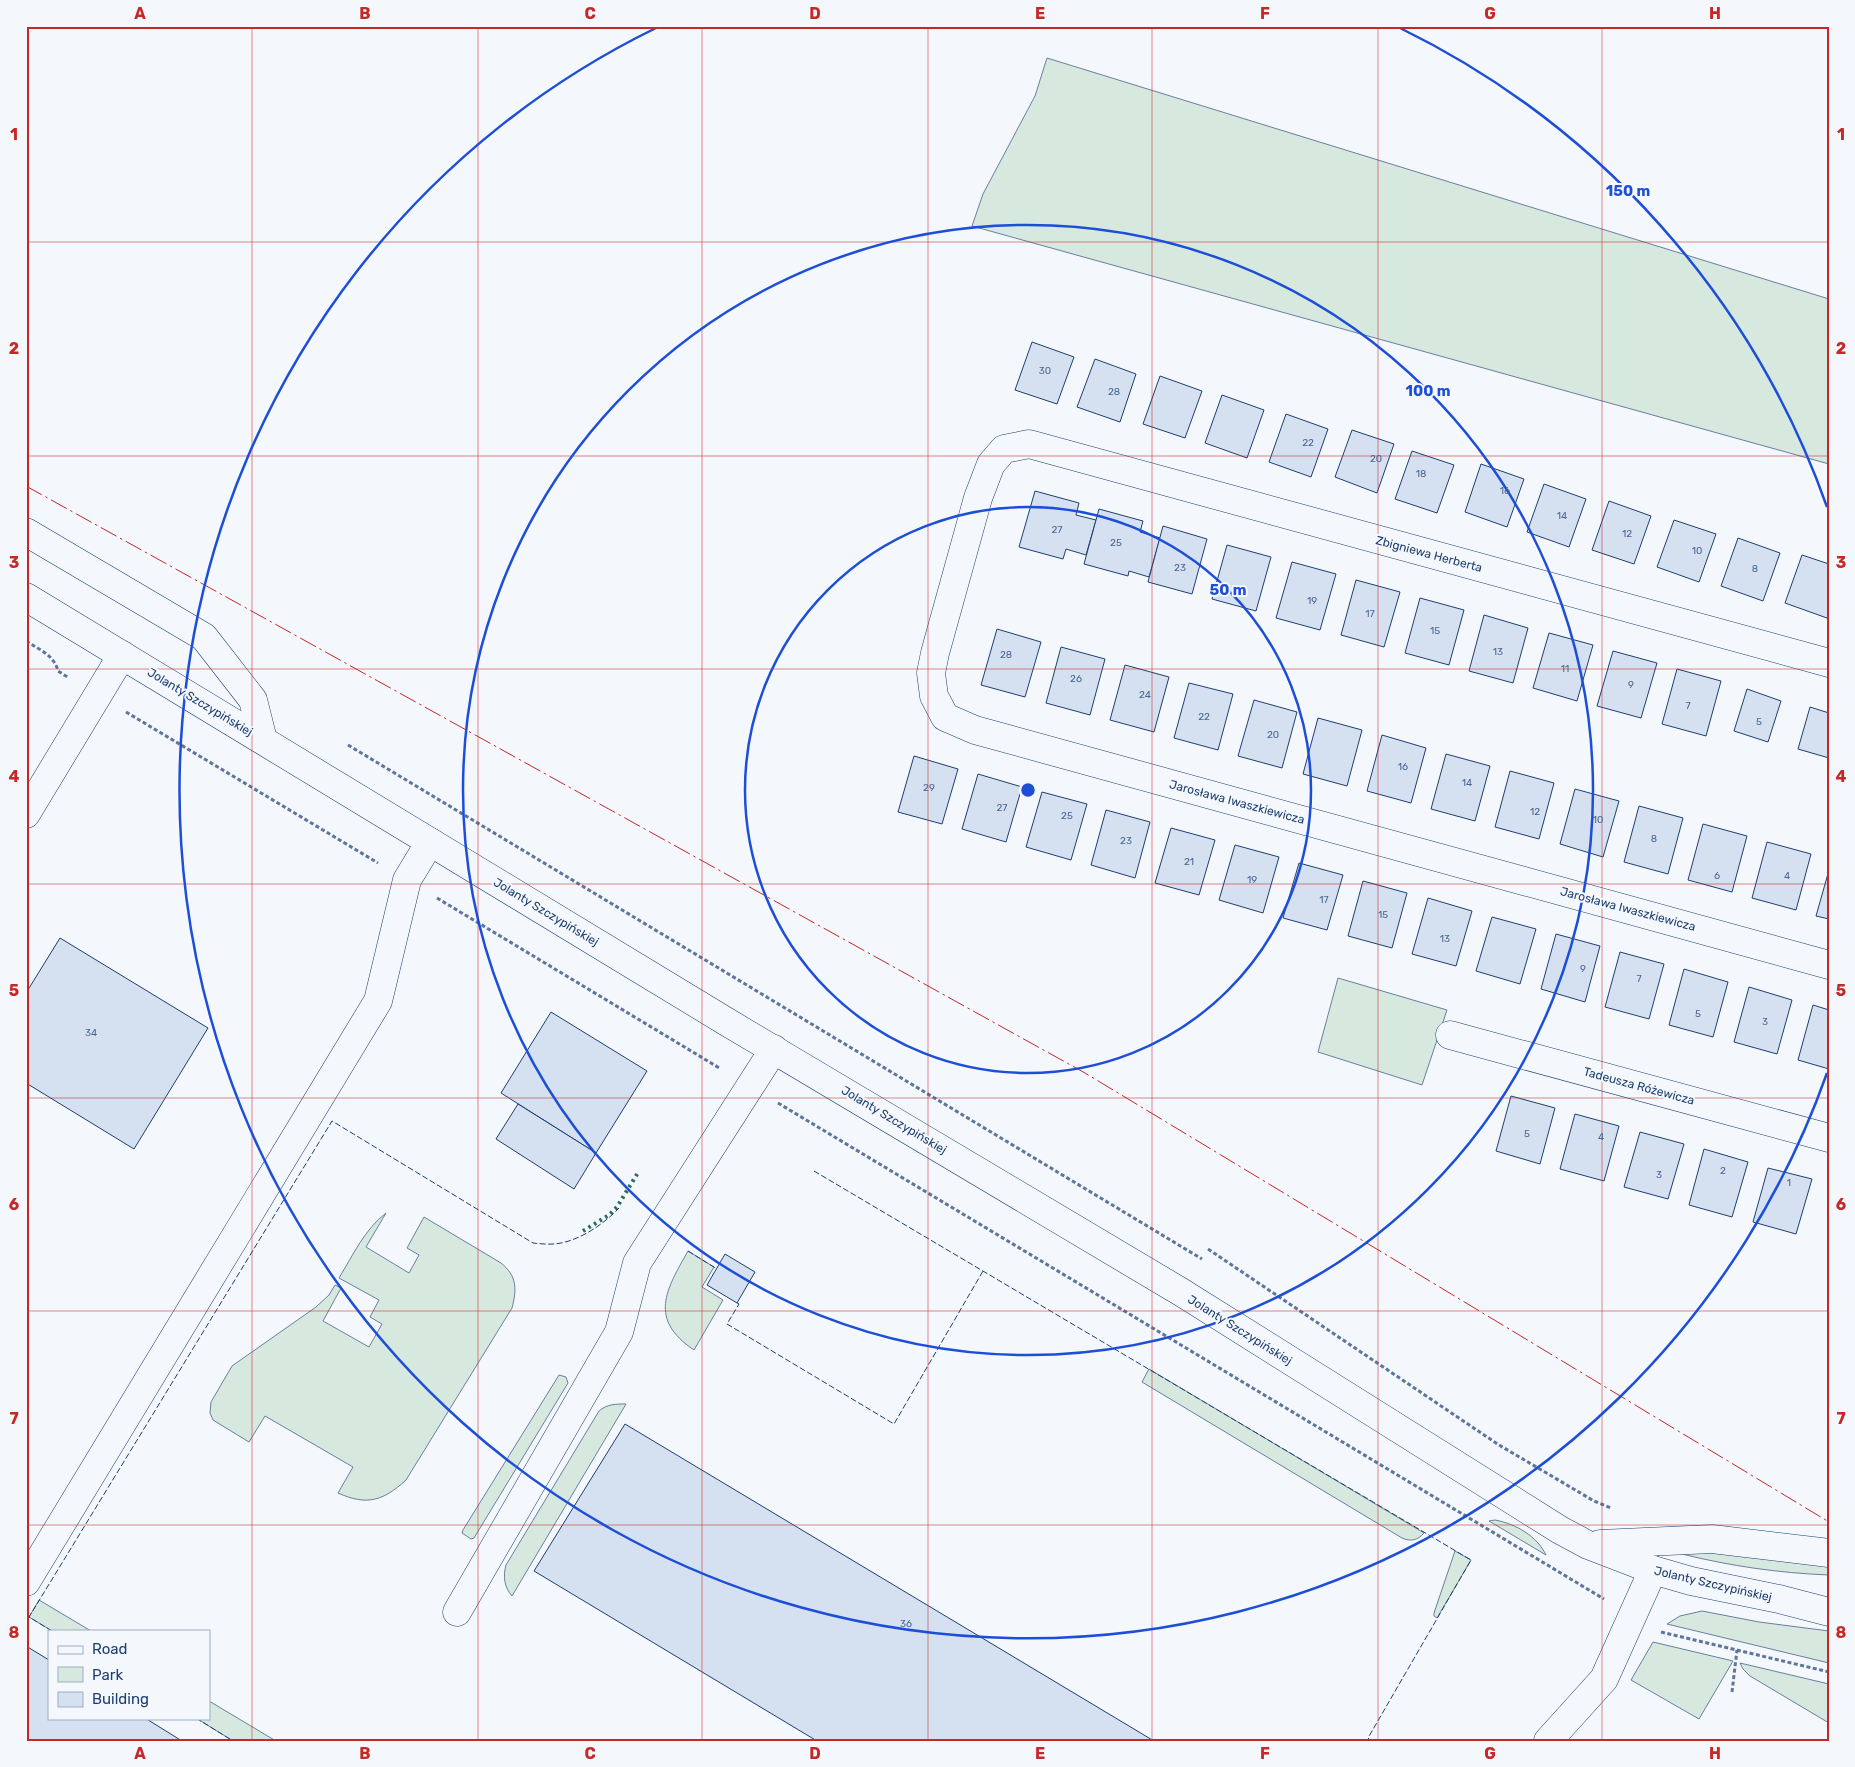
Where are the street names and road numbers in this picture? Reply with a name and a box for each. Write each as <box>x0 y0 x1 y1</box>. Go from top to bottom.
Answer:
street label: Zbigniewa Herberta <box>1374 533 1484 575</box>
street label: Jolanty Szczypińskiej <box>145 665 255 739</box>
street label: Jarosława Iwaszkiewicza <box>1168 777 1306 827</box>
street label: Jolanty Szczypińskiej <box>491 875 601 949</box>
street label: Jarosława Iwaszkiewicza <box>1559 884 1697 934</box>
street label: Tadeusza Różewicza <box>1582 1064 1696 1108</box>
street label: Jolanty Szczypińskiej <box>839 1083 949 1157</box>
street label: Jolanty Szczypińskiej <box>1185 1292 1295 1368</box>
street label: Jolanty Szczypińskiej <box>1653 1564 1773 1604</box>

